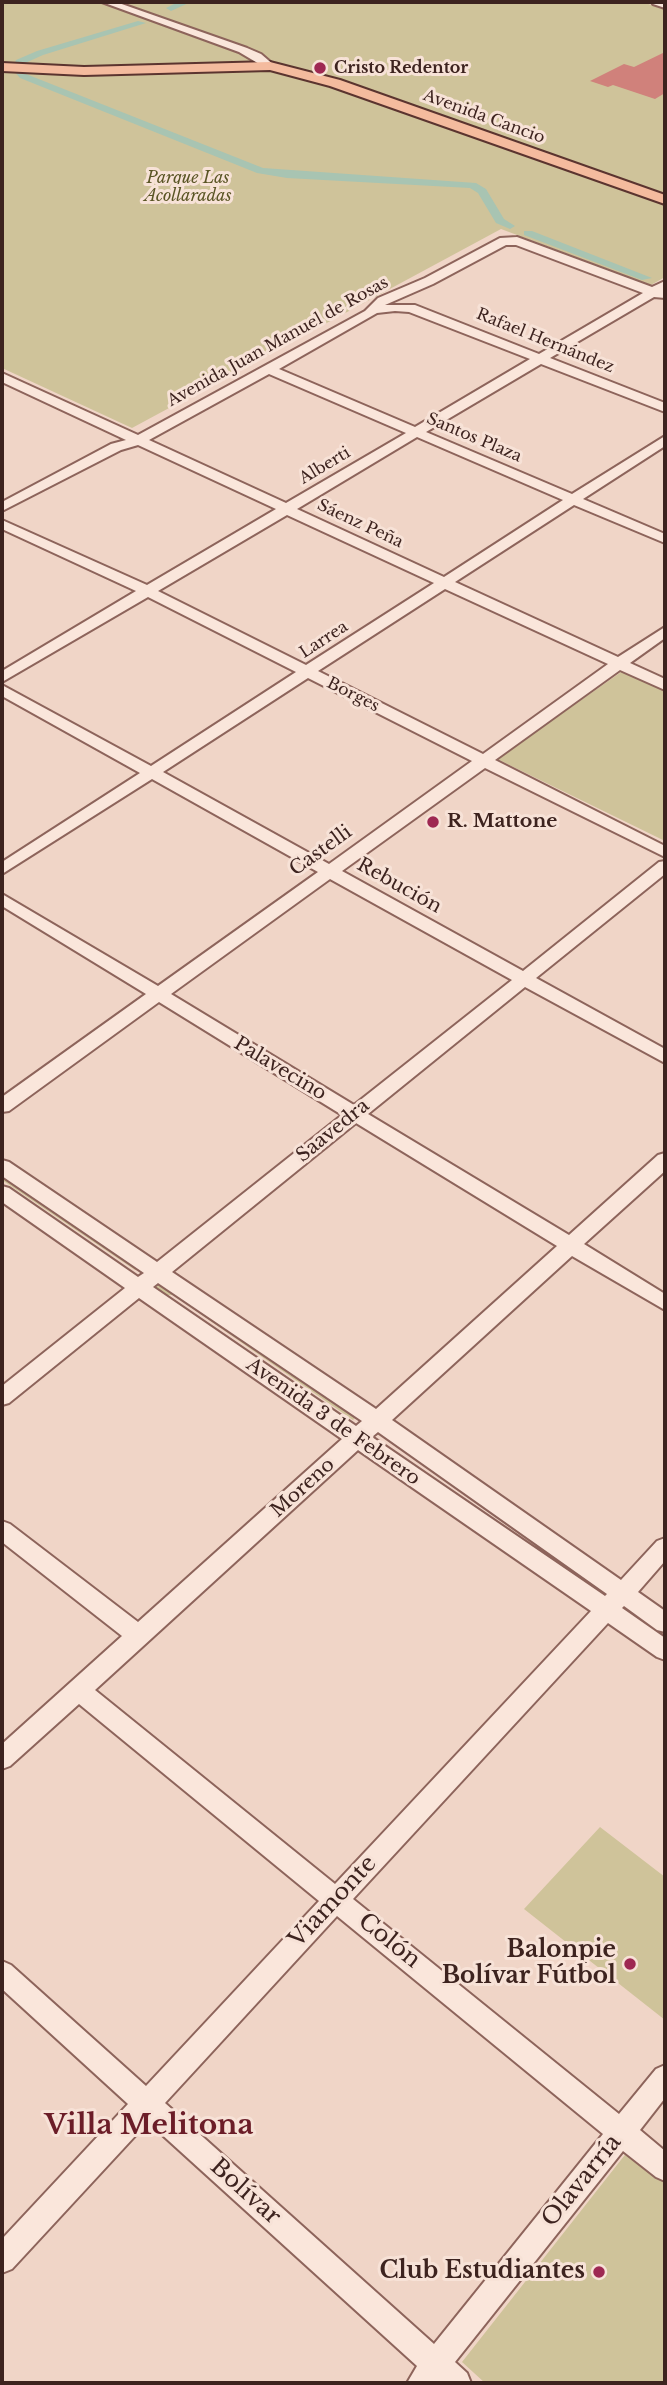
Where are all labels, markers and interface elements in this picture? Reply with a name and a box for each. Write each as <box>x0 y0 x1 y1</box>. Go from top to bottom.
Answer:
place label: Cristo Redentor <box>334 58 468 78</box>
marker: Cristo Redentor <box>312 60 328 76</box>
street label: Avenida Cancio <box>421 86 547 148</box>
park label: Parque Las Acollaradas <box>145 168 231 206</box>
street label: Avenida Juan Manuel de Rosas <box>164 273 392 411</box>
street label: Rafael Hernández <box>473 305 617 377</box>
street label: Santos Plaza <box>424 409 524 467</box>
street label: Alberti <box>296 443 354 489</box>
street label: Sáenz Peña <box>314 496 406 552</box>
street label: Larrea <box>296 617 352 663</box>
street label: Borges <box>324 674 382 716</box>
place label: R. Mattone <box>447 811 557 833</box>
marker: R. Mattone <box>425 814 441 830</box>
street label: Castelli <box>285 821 357 881</box>
street label: Rebución <box>353 853 445 919</box>
street label: Palavecino <box>230 1032 330 1106</box>
street label: Saavedra <box>292 1095 374 1167</box>
street label: Avenida 3 de Febrero <box>242 1353 424 1491</box>
street label: Moreno <box>266 1453 340 1523</box>
street label: Viamonte <box>283 1850 383 1954</box>
street label: Colón <box>352 1908 426 1974</box>
place label: Balonpie Bolívar Fútbol <box>442 1937 616 1991</box>
marker: Balonpie Bolívar Fútbol <box>622 1956 638 1972</box>
district label: Villa Melitona <box>44 2109 254 2143</box>
street label: Olavarría <box>537 2129 627 2233</box>
street label: Bolívar <box>204 2153 286 2231</box>
place label: Club Estudiantes <box>379 2258 585 2286</box>
marker: Club Estudiantes <box>591 2264 607 2280</box>

